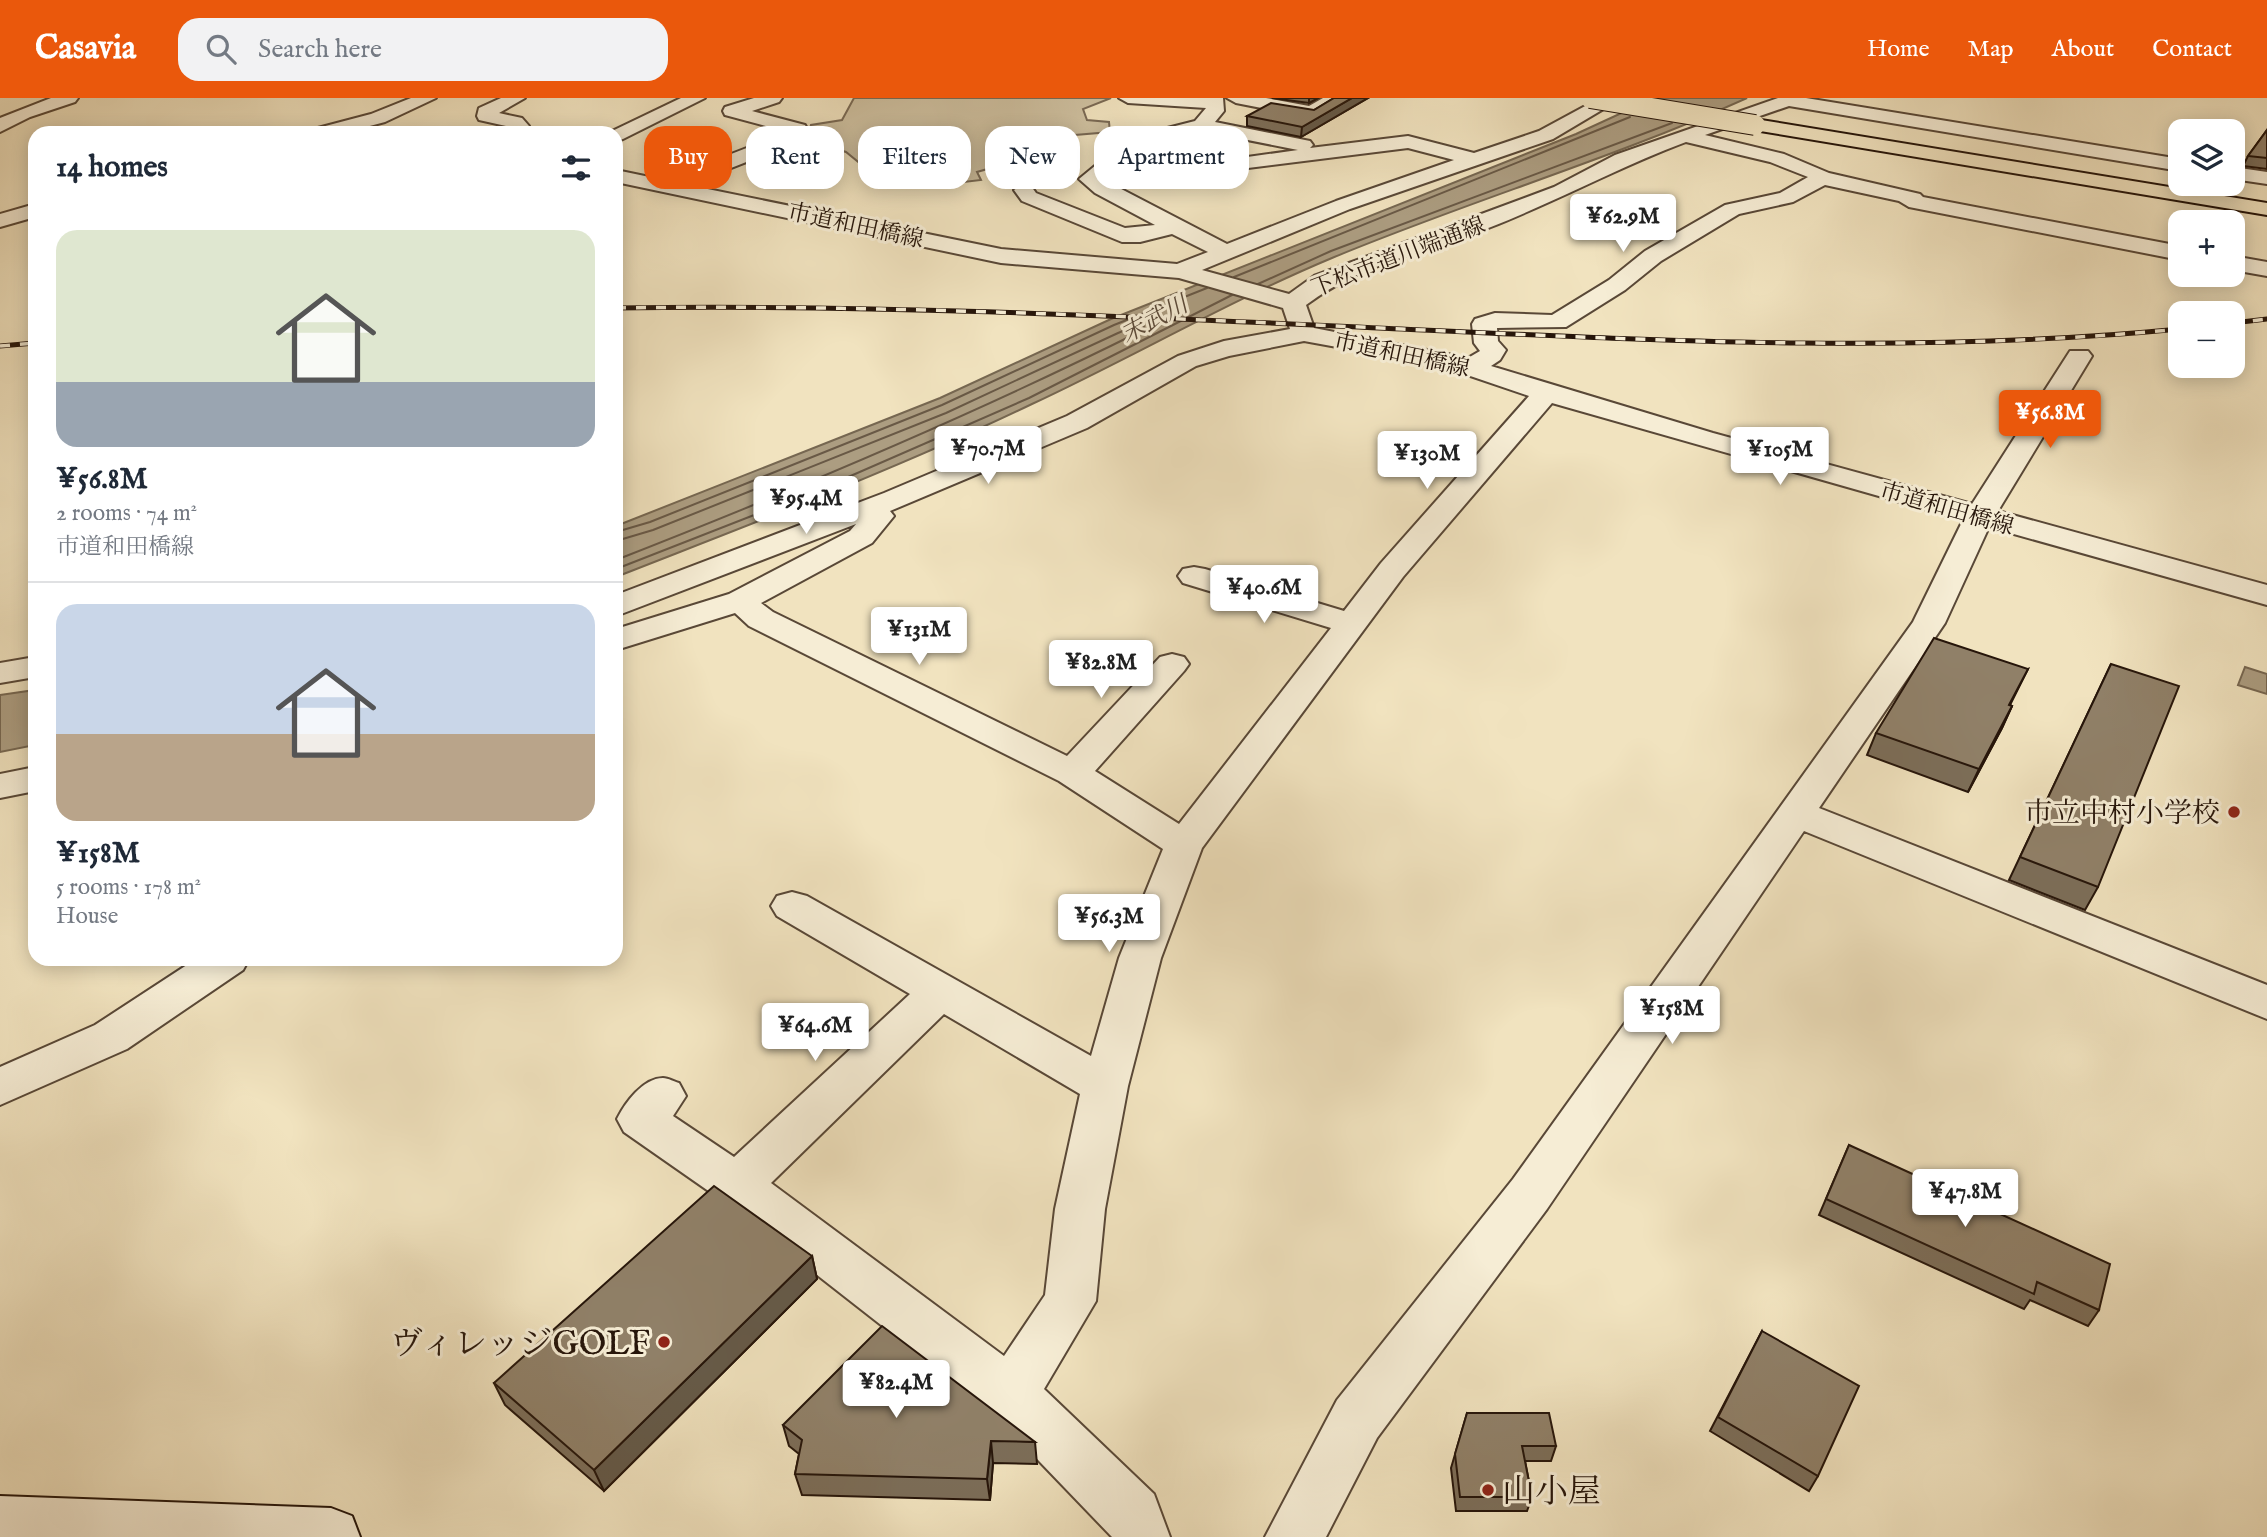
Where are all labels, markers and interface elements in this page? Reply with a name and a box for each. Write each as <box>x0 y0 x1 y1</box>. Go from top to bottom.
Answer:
search box <box>178 18 668 81</box>
text: Casavia <box>35 28 136 70</box>
icon: search <box>202 30 240 68</box>
text: Search here <box>258 33 382 66</box>
text: Home <box>1867 34 1930 65</box>
text: Map <box>1968 34 2014 65</box>
text: About <box>2052 34 2114 65</box>
text: Contact <box>2152 34 2232 65</box>
map controls <box>2168 119 2245 378</box>
button: layers <box>2168 119 2245 196</box>
chip: Buy <box>644 126 732 189</box>
chip: Rent <box>746 126 844 189</box>
chip: Filters <box>858 126 971 189</box>
chip: New <box>985 126 1080 189</box>
chip: Apartment <box>1094 126 1249 189</box>
text: 14 homes <box>56 149 168 187</box>
icon: filters <box>557 149 595 187</box>
pin: ¥62.9M <box>1566 194 1680 254</box>
street label: 市道和田橋線 <box>785 198 926 255</box>
text: ¥62.9M <box>1586 202 1660 231</box>
button: + <box>2168 210 2245 287</box>
street label: 下松市道川端通線 <box>1307 211 1490 304</box>
icon: home <box>263 275 389 401</box>
water label: 末武川 <box>1116 288 1196 351</box>
button: − <box>2168 301 2245 378</box>
street label: 市道和田橋線 <box>1331 327 1472 384</box>
pin: ¥56.8M <box>1993 390 2107 450</box>
text: ¥56.8M <box>2015 398 2085 427</box>
pin: ¥70.7M <box>931 426 1045 486</box>
pin: ¥105M <box>1731 428 1829 487</box>
pin: ¥130M <box>1378 432 1476 491</box>
text: ¥70.7M <box>951 434 1025 463</box>
text: ¥105M <box>1747 435 1813 464</box>
text: ¥130M <box>1394 439 1460 468</box>
text: ¥56.8M <box>56 461 148 499</box>
pin: ¥95.4M <box>749 476 863 536</box>
street label: 市道和田橋線 <box>1876 476 2017 542</box>
text: ¥95.4M <box>769 484 843 513</box>
text: 2 rooms · 74 m² <box>56 499 197 528</box>
text: 市道和田橋線 <box>56 533 194 562</box>
pin: ¥40.6M <box>1207 566 1321 625</box>
text: ¥40.6M <box>1226 573 1302 602</box>
pin: ¥131M <box>870 608 968 667</box>
text: ¥131M <box>887 615 951 644</box>
pin: ¥82.8M <box>1044 640 1158 700</box>
text: ¥82.8M <box>1065 648 1137 677</box>
icon: home <box>263 650 389 776</box>
place label: 市立中村小学校 <box>2024 797 2220 832</box>
marker: 市立中村小学校 <box>2226 804 2242 820</box>
text: ¥158M <box>56 835 140 873</box>
text: 5 rooms · 178 m² <box>56 873 201 902</box>
pin: ¥56.3M <box>1052 894 1166 954</box>
text: House <box>56 902 118 931</box>
text: ¥56.3M <box>1074 902 1144 931</box>
pin: ¥158M <box>1623 986 1721 1046</box>
text: ¥158M <box>1640 994 1704 1023</box>
pin: ¥64.6M <box>758 1004 872 1063</box>
text: ¥64.6M <box>778 1011 852 1040</box>
pin: ¥47.8M <box>1908 1170 2022 1229</box>
text: ¥47.8M <box>1928 1177 2002 1206</box>
place label: ヴィレッジGOLF <box>390 1324 650 1366</box>
marker: ヴィレッジGOLF <box>656 1334 672 1350</box>
pin: ¥82.4M <box>839 1360 953 1420</box>
text: ¥82.4M <box>859 1368 933 1397</box>
place label: 山小屋 <box>1502 1472 1601 1514</box>
marker: 山小屋 <box>1480 1482 1496 1498</box>

